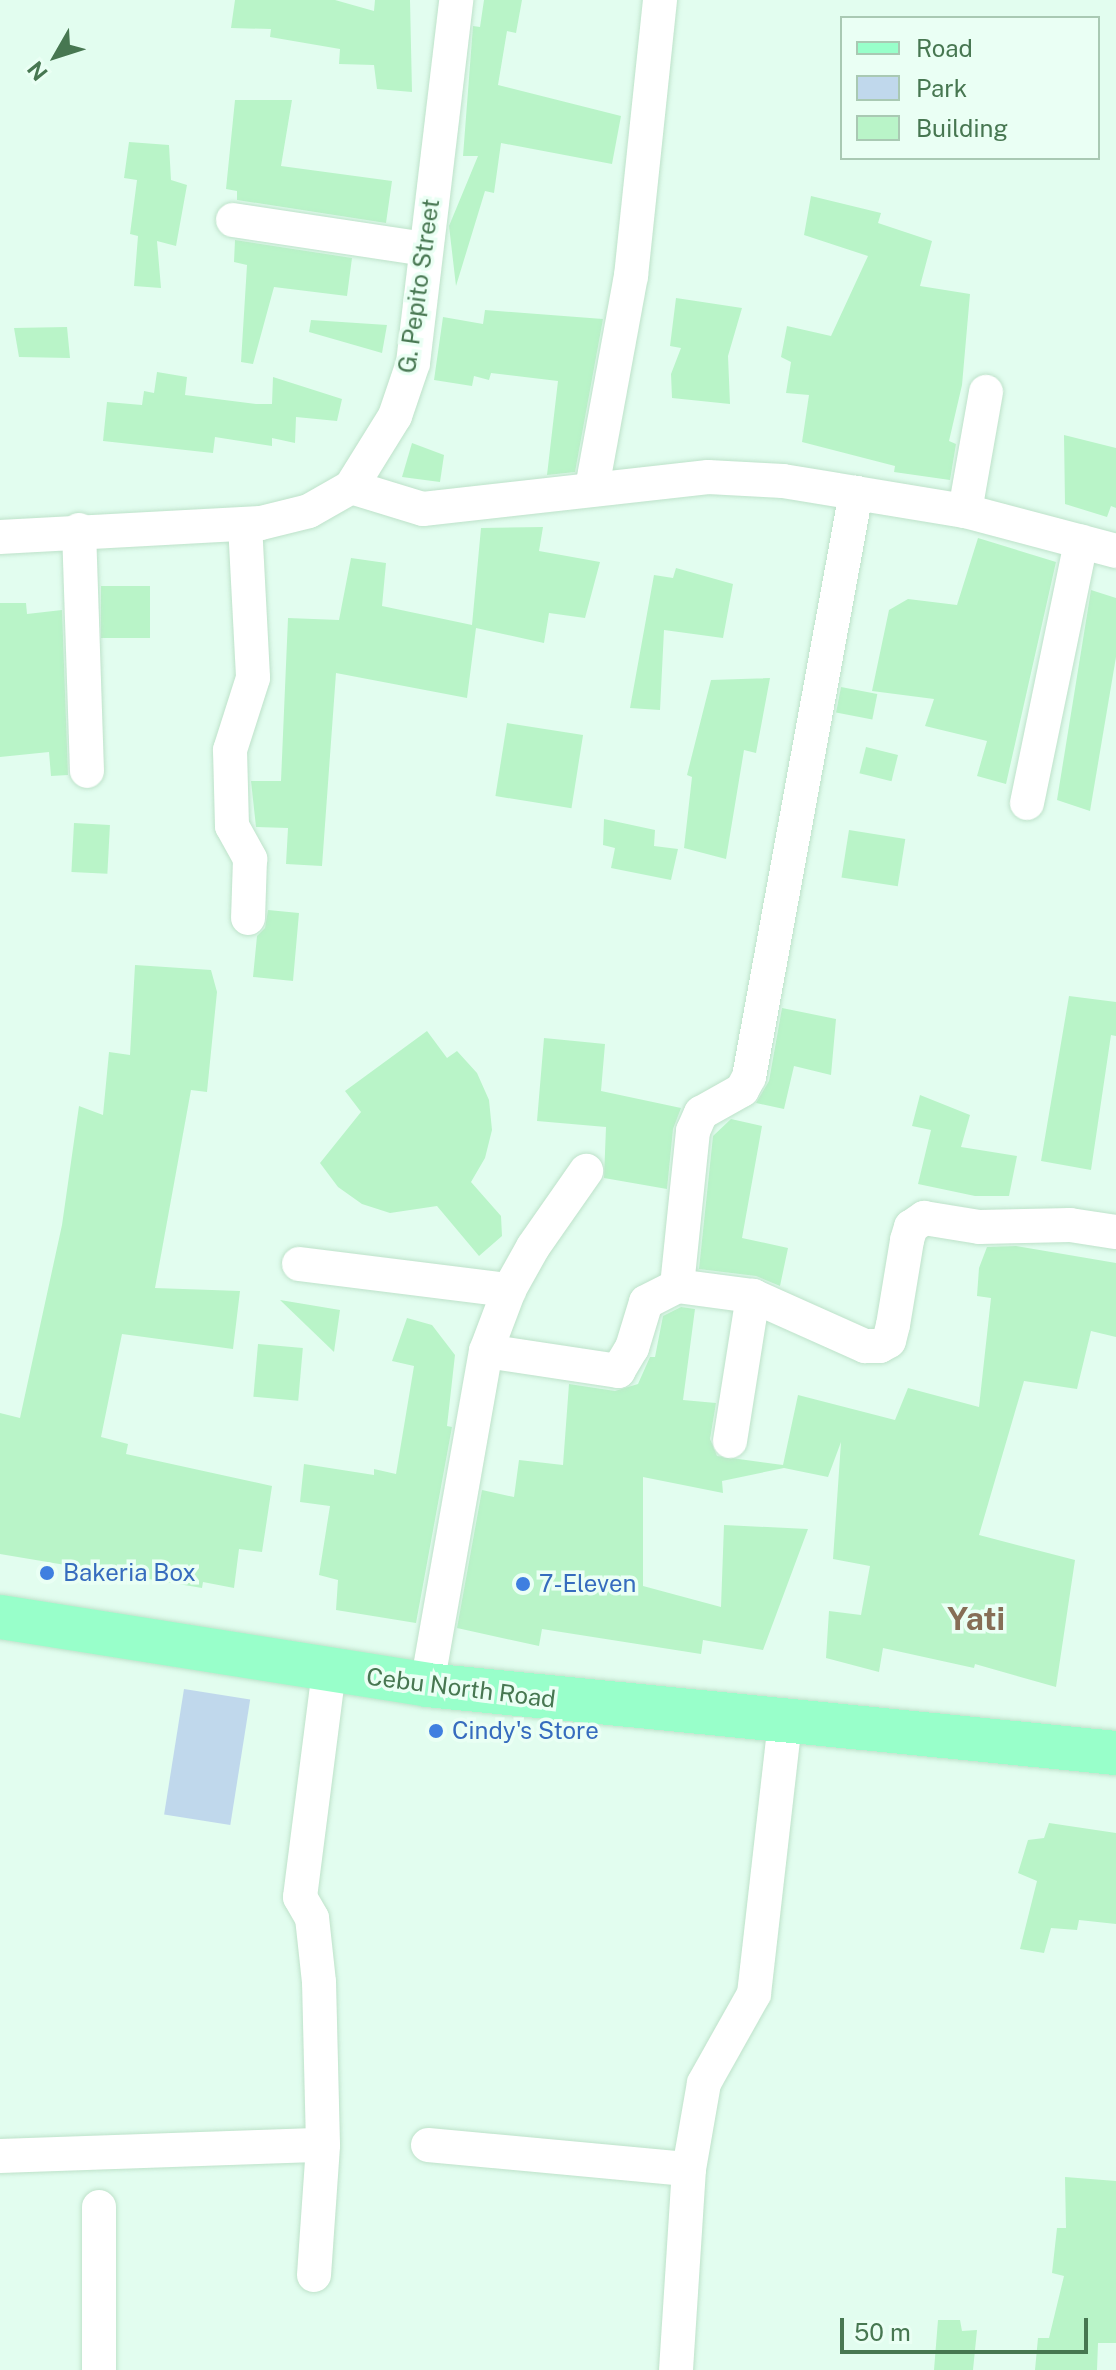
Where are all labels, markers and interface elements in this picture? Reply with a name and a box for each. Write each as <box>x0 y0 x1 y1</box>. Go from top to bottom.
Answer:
north arrow <box>16 16 96 96</box>
legend <box>840 16 1100 160</box>
text: Road <box>916 34 973 62</box>
text: N <box>22 56 53 86</box>
text: Park <box>916 74 967 102</box>
text: Building <box>916 114 1008 142</box>
street label: G. Pepito Street <box>392 197 446 375</box>
place label: Bakeria Box <box>63 1559 196 1587</box>
marker: Bakeria Box <box>38 1564 56 1582</box>
place label: 7-Eleven <box>539 1570 636 1598</box>
marker: 7-Eleven <box>514 1575 532 1593</box>
district label: Yati <box>947 1600 1005 1638</box>
street label: Cebu North Road <box>365 1662 557 1714</box>
place label: Cindy's Store <box>452 1717 599 1745</box>
marker: Cindy's Store <box>427 1722 445 1740</box>
scale bar <box>844 2302 1092 2352</box>
text: 50 m <box>854 2318 911 2346</box>

